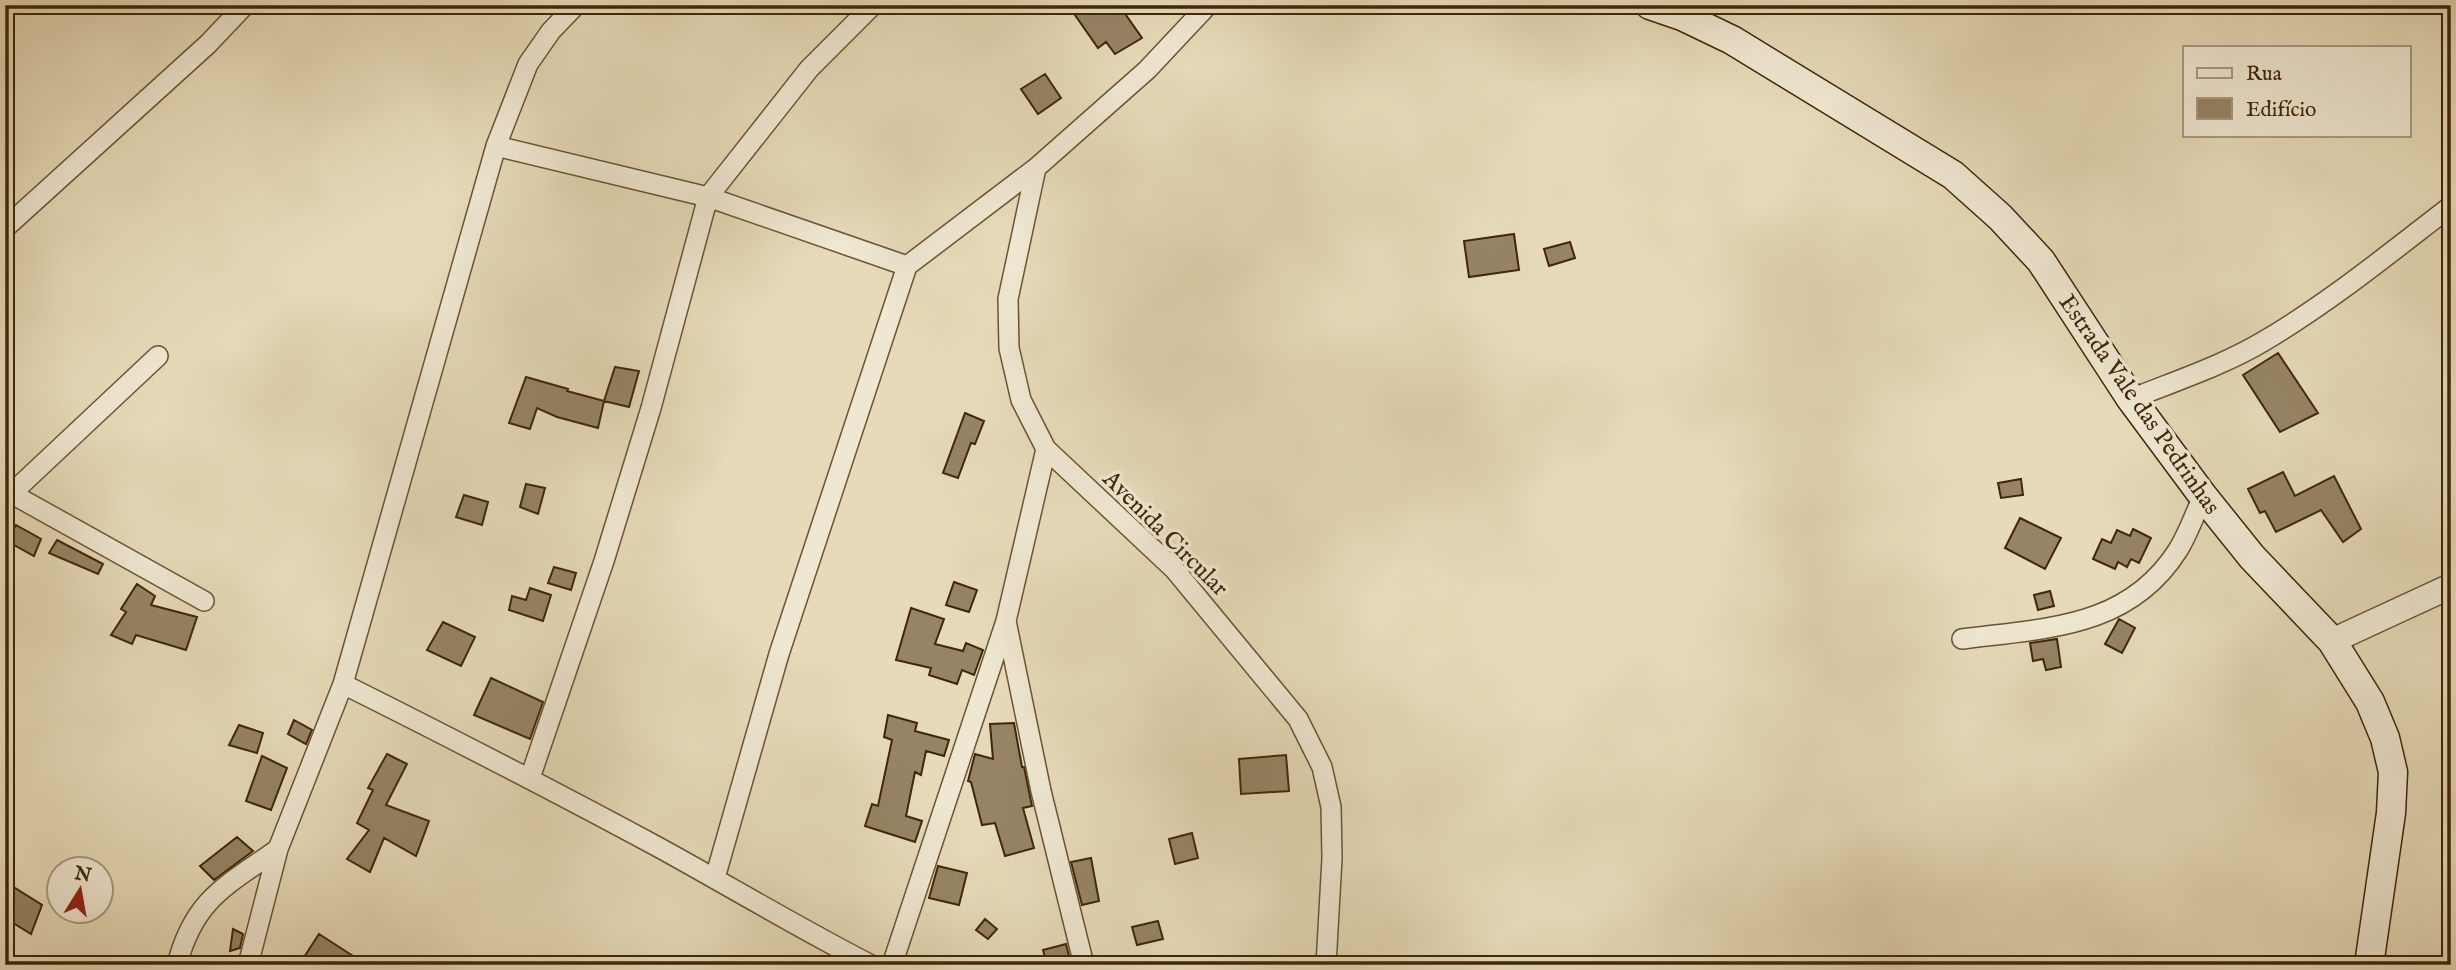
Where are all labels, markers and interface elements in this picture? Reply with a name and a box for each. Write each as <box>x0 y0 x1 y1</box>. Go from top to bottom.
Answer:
legend <box>2183 46 2410 136</box>
text: Rua <box>2246 61 2283 88</box>
text: Edifício <box>2246 97 2316 124</box>
street label: Estrada Vale das Pedrinhas <box>2051 289 2227 521</box>
street label: Avenida Circular <box>1095 464 1235 604</box>
north arrow <box>46 855 116 925</box>
text: N <box>72 862 94 889</box>

